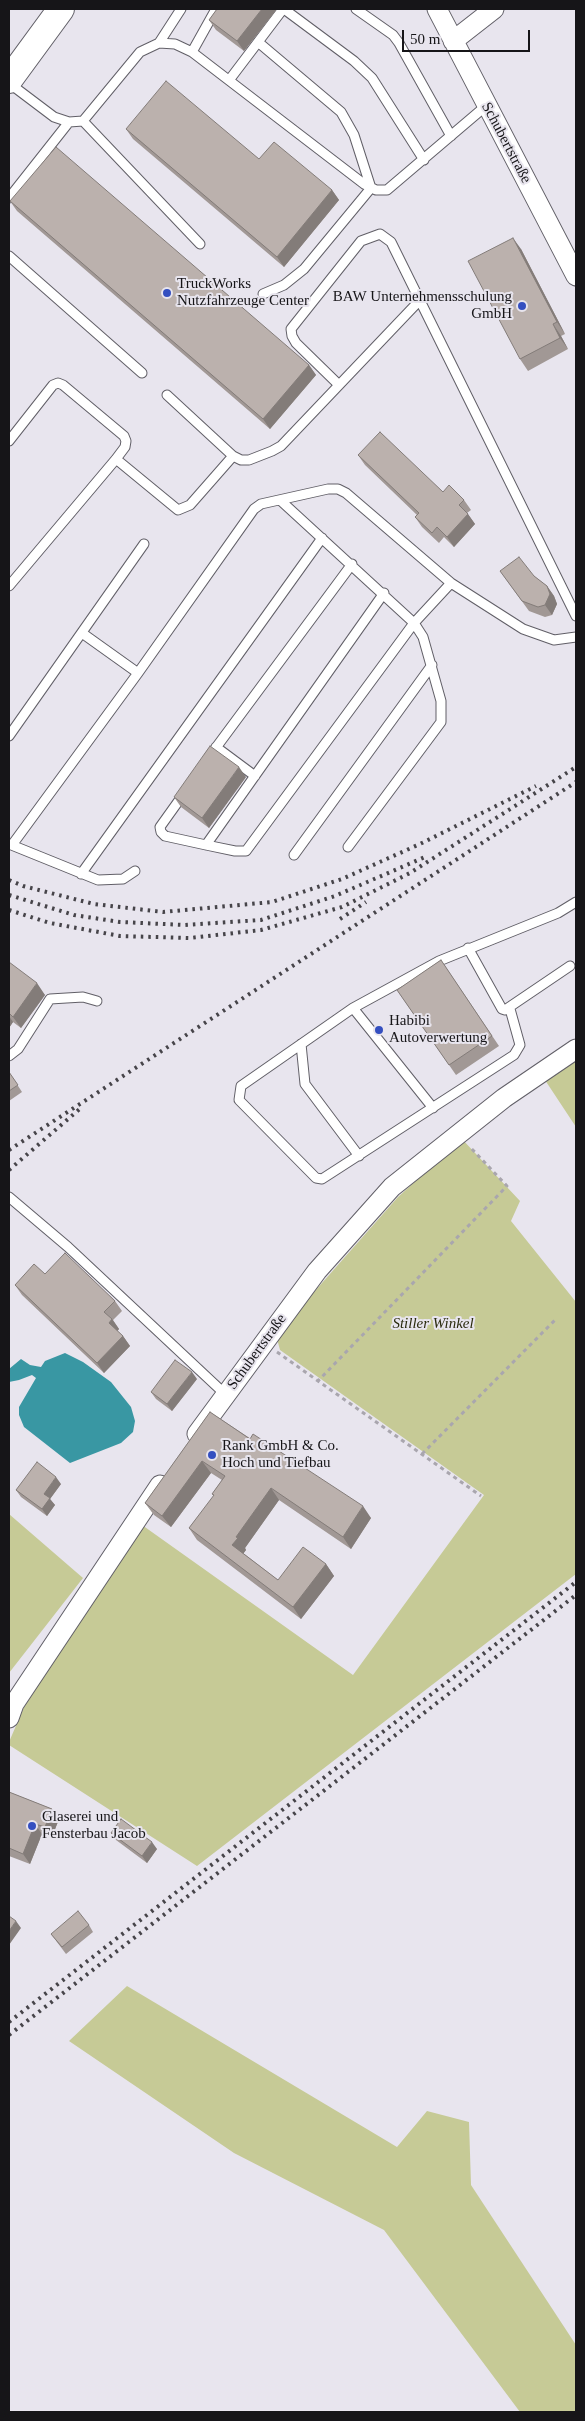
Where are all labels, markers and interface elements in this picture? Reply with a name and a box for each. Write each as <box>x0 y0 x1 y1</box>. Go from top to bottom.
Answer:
scale bar <box>405 20 532 52</box>
text: 50 m <box>410 31 440 47</box>
street label: Schubertstraße <box>477 99 535 187</box>
place label: TruckWorks Nutzfahrzeuge Center <box>177 275 309 310</box>
marker: TruckWorks Nutzfahrzeuge Center <box>161 287 173 299</box>
place label: BAW Unternehmensschulung GmbH <box>333 288 512 323</box>
marker: BAW Unternehmensschulung GmbH <box>516 300 528 312</box>
place label: Habibi Autoverwertung <box>389 1012 487 1047</box>
marker: Habibi Autoverwertung <box>373 1024 385 1036</box>
street label: Schubertstraße <box>224 1311 290 1393</box>
park label: Stiller Winkel <box>392 1315 474 1333</box>
place label: Rank GmbH & Co. Hoch und Tiefbau <box>222 1437 339 1472</box>
marker: Rank GmbH & Co. Hoch und Tiefbau <box>206 1449 218 1461</box>
place label: Glaserei und Fensterbau Jacob <box>42 1808 146 1843</box>
marker: Glaserei und Fensterbau Jacob <box>26 1820 38 1832</box>

